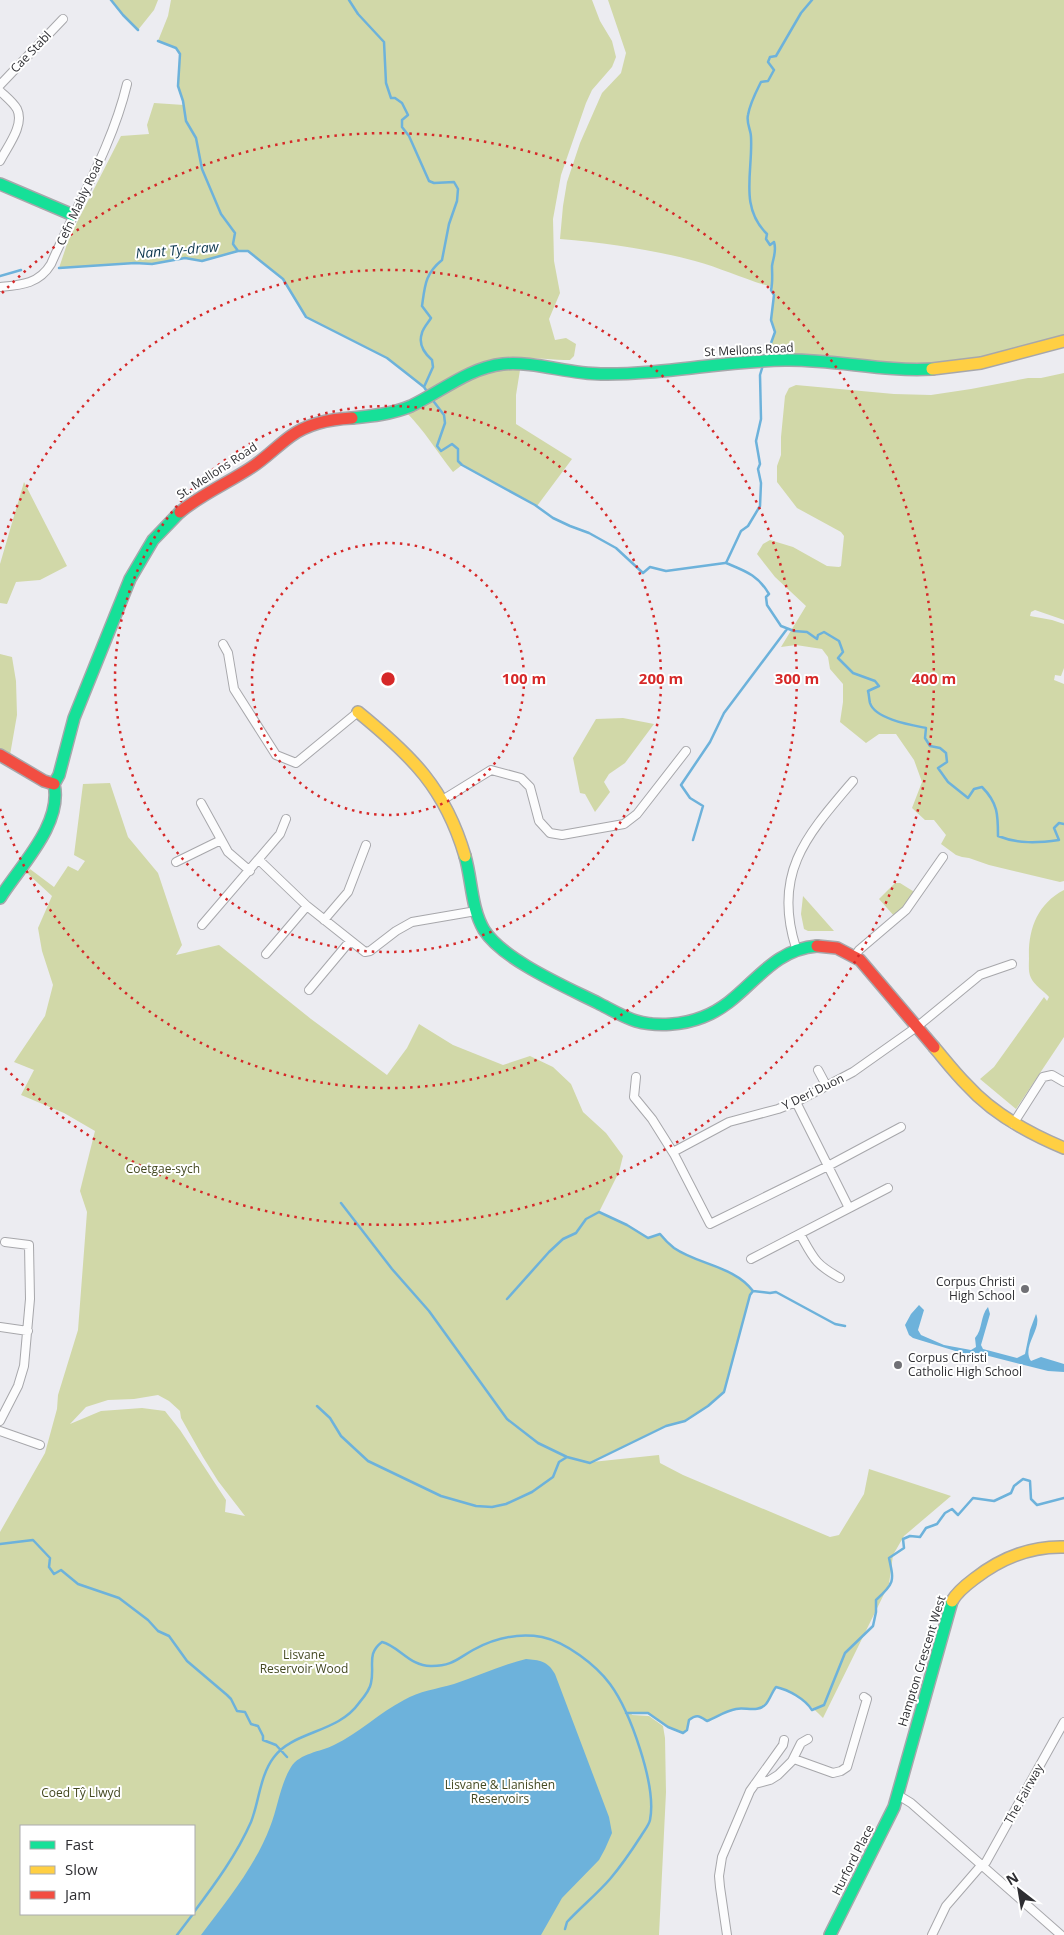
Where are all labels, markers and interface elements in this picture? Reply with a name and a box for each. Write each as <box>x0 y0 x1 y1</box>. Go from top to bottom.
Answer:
street label: Cae Stabl <box>6 27 55 76</box>
street label: Cefn Mably Road <box>52 155 107 248</box>
water label: Nant Ty-draw <box>135 236 220 263</box>
street label: St Mellons Road <box>704 339 794 360</box>
street label: St. Mellons Road <box>173 438 260 503</box>
text: 100 m <box>502 668 546 688</box>
text: 200 m <box>639 668 683 688</box>
text: 300 m <box>775 668 819 688</box>
text: 400 m <box>912 668 956 688</box>
centre of rings <box>379 670 397 688</box>
street label: Y Deri Duon <box>779 1069 847 1114</box>
park label: Coetgae-sych <box>126 1160 200 1177</box>
place label: Corpus Christi High School <box>936 1273 1015 1304</box>
marker: Corpus Christi High School <box>1019 1283 1031 1295</box>
place label: Corpus Christi Catholic High School <box>908 1349 1022 1380</box>
marker: Corpus Christi Catholic High School <box>892 1359 904 1371</box>
street label: Hampton Crescent West <box>894 1593 950 1728</box>
park label: Lisvane Reservoir Wood <box>260 1646 348 1677</box>
street label: The Fairway <box>1000 1760 1048 1827</box>
park label: Lisvane & Llanishen Reservoirs <box>445 1776 555 1807</box>
park label: Coed Tŷ Llwyd <box>41 1784 121 1801</box>
street label: Hurford Place <box>827 1821 878 1898</box>
legend <box>20 1825 195 1915</box>
text: Fast <box>65 1834 94 1854</box>
text: Slow <box>65 1859 98 1879</box>
north arrow <box>994 1865 1044 1915</box>
text: N <box>1002 1867 1022 1890</box>
text: Jam <box>63 1884 91 1904</box>

